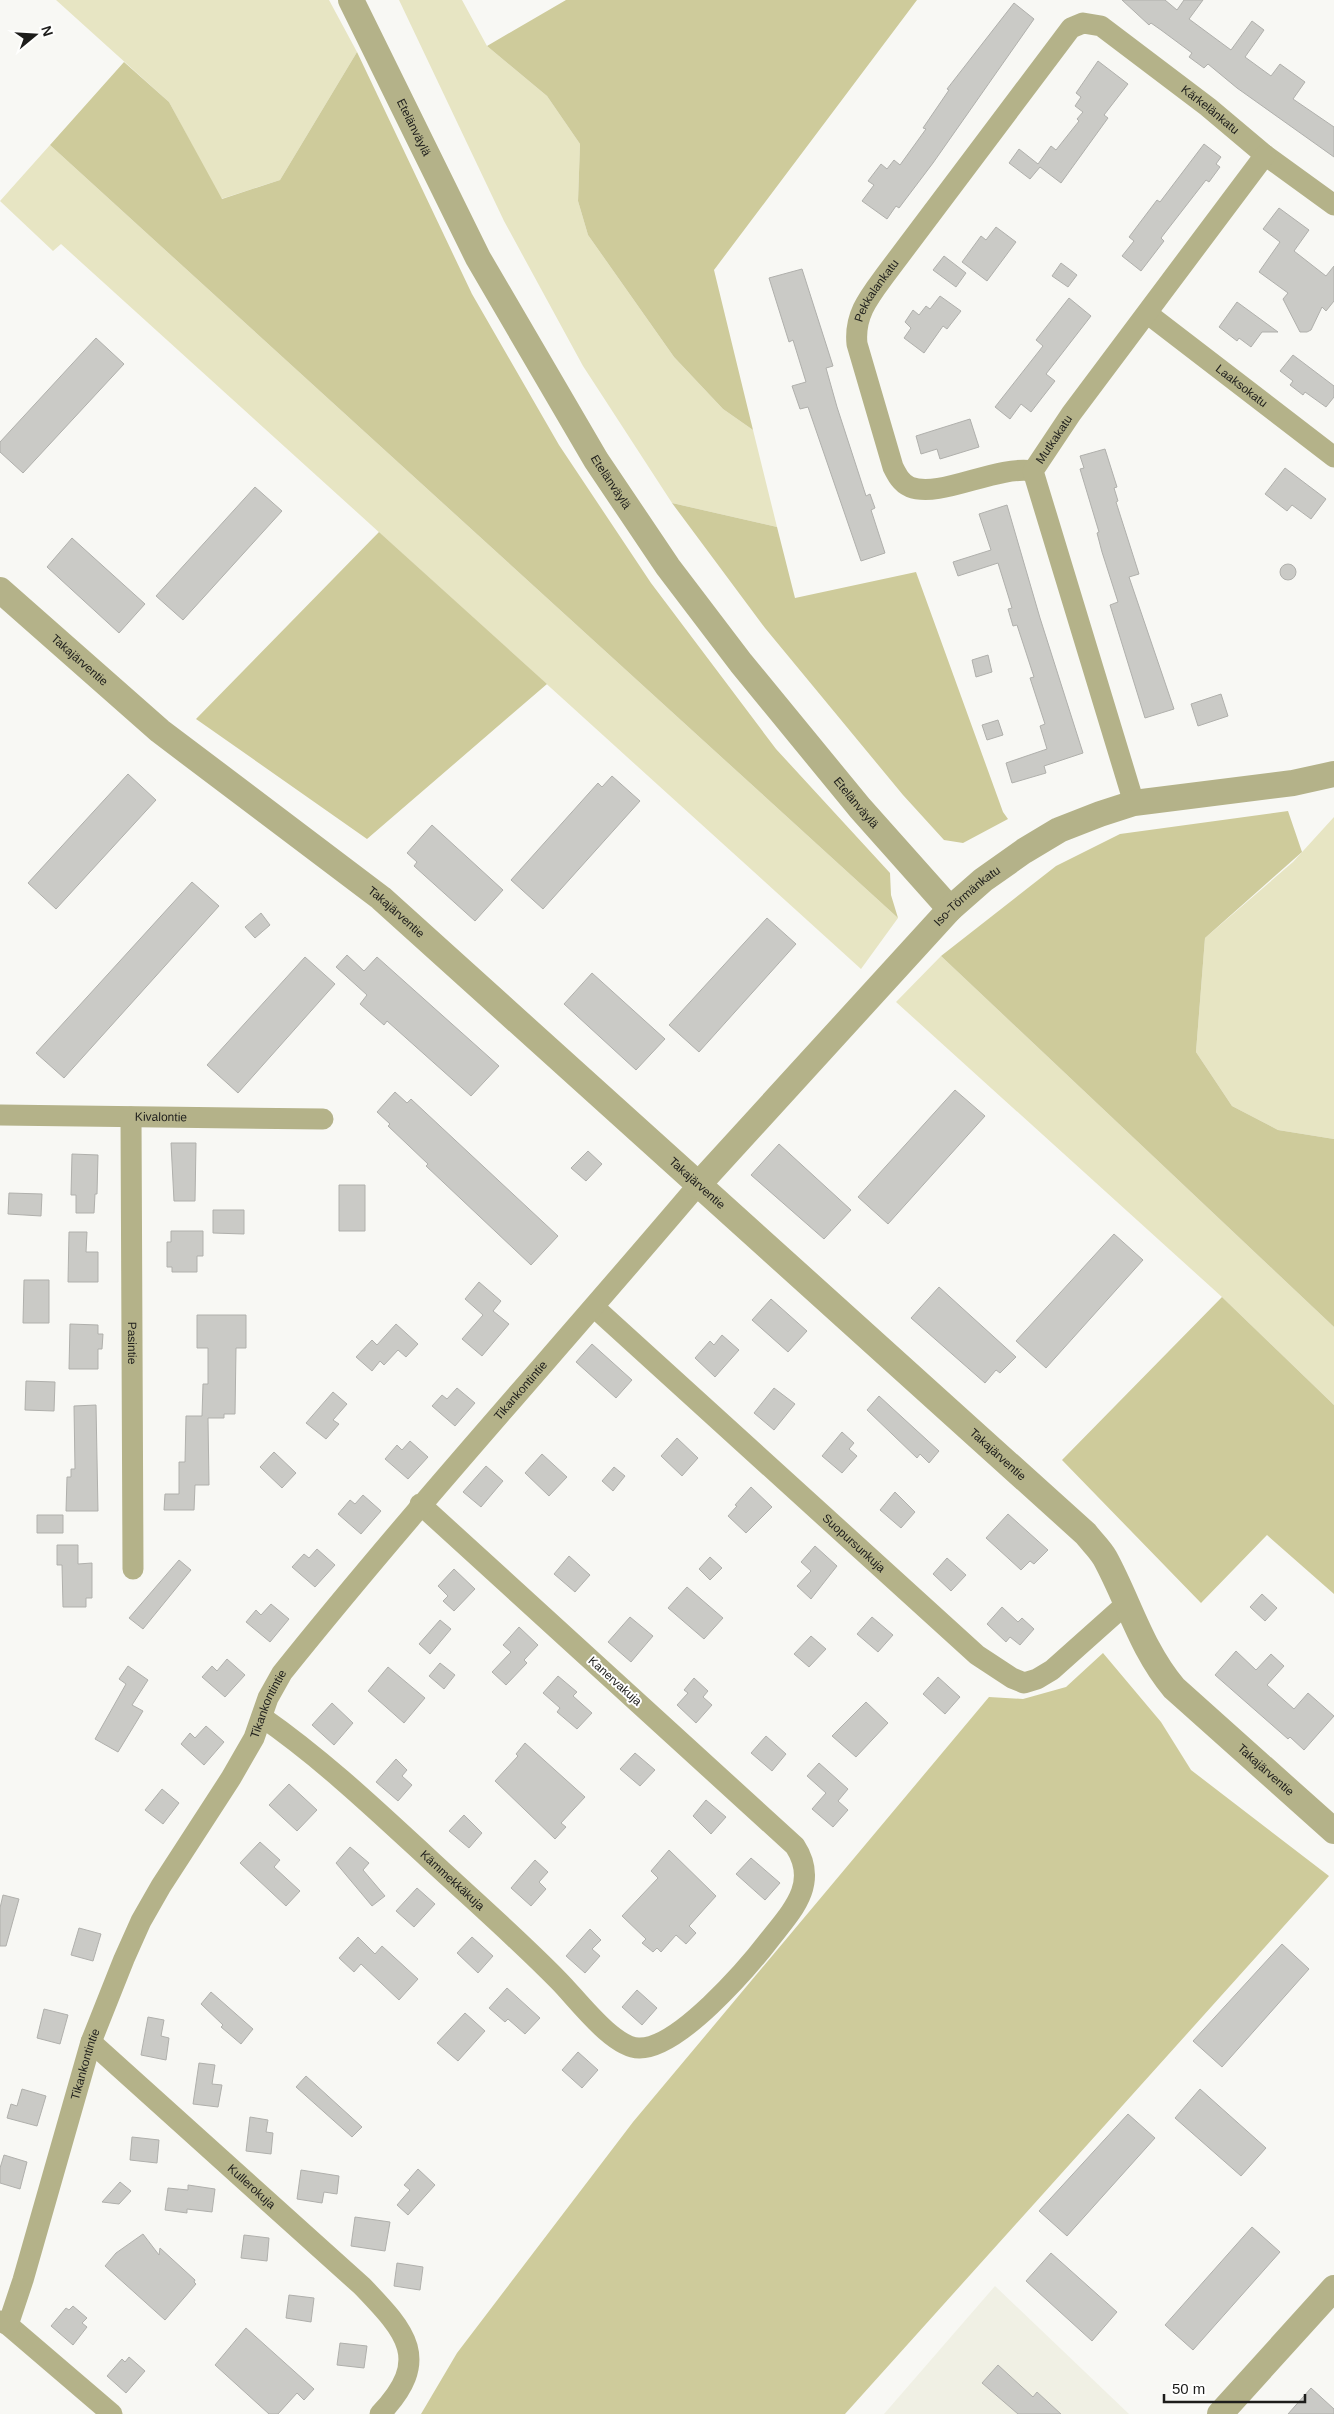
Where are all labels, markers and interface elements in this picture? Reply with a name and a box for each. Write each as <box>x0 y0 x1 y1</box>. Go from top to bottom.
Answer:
north arrow <box>10 10 60 60</box>
text: N <box>38 24 57 38</box>
street label: Kärkelänkatu <box>1179 82 1242 137</box>
street label: Etelänväylä <box>394 96 434 159</box>
street label: Pekkalankatu <box>852 256 902 324</box>
street label: Laaksokatu <box>1213 362 1270 410</box>
street label: Mutkakatu <box>1033 412 1075 466</box>
street label: Etelänväylä <box>588 453 634 512</box>
street label: Takajärventie <box>48 631 111 689</box>
street label: Etelänväylä <box>831 774 882 831</box>
street label: Iso-Törmänkatu <box>931 863 1003 929</box>
street label: Takajärventie <box>365 884 428 941</box>
street label: Kivalontie <box>135 1110 187 1124</box>
street label: Takajärventie <box>666 1154 728 1212</box>
street label: Pasintie <box>125 1322 139 1365</box>
street label: Tikankontintie <box>491 1358 550 1423</box>
street label: Takajärventie <box>967 1426 1029 1484</box>
street label: Suopursunkuja <box>819 1511 888 1575</box>
street label: Kanervakuja <box>586 1653 645 1709</box>
street label: Tikankontintie <box>247 1667 290 1740</box>
street label: Takajärventie <box>1235 1741 1297 1799</box>
street label: Kämmekkäkuja <box>417 1847 488 1913</box>
street label: Tikankontintie <box>68 2026 103 2101</box>
street label: Kullerokuja <box>225 2161 279 2212</box>
scale bar <box>1164 2372 1305 2404</box>
text: 50 m <box>1172 2380 1205 2397</box>

